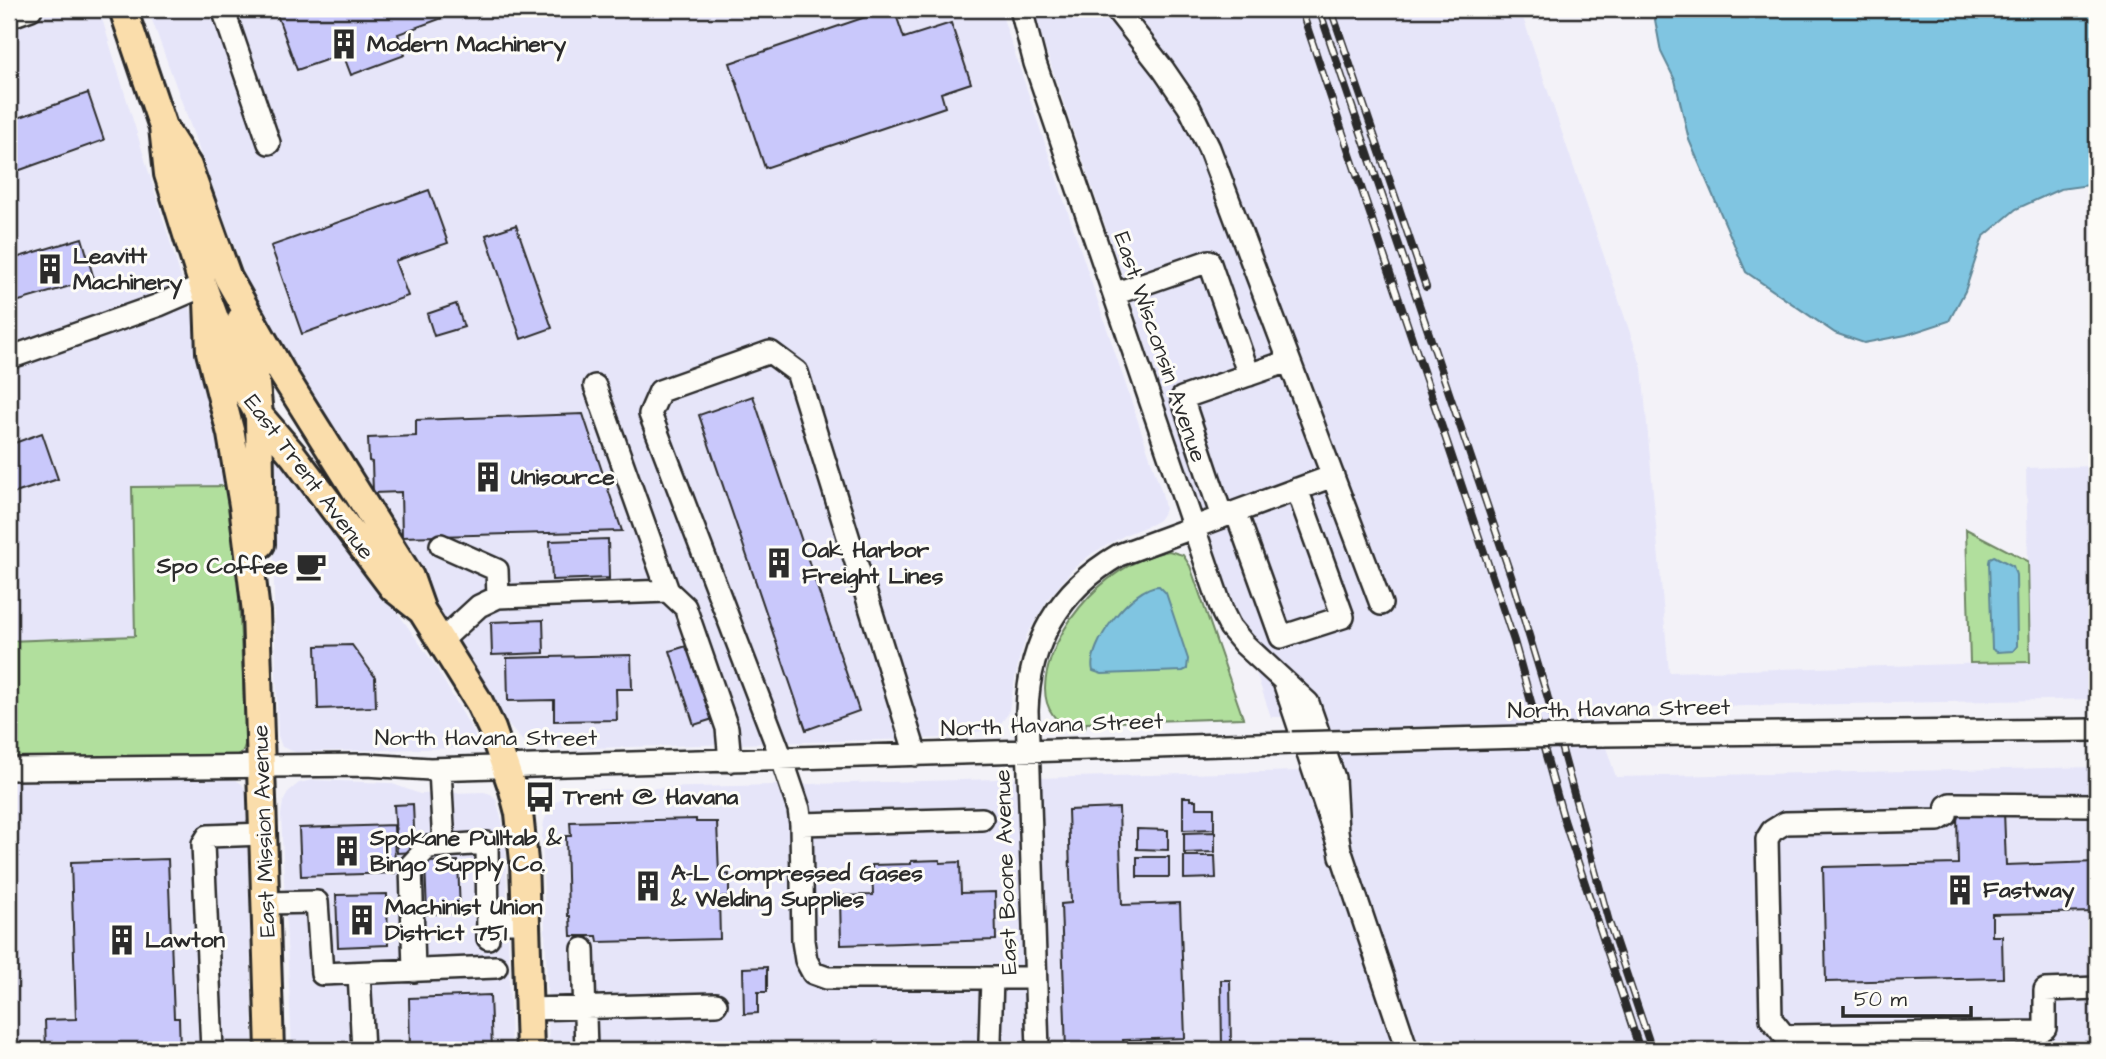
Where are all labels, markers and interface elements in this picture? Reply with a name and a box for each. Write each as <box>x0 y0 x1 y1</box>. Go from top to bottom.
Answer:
building icon: Modern Machinery <box>327 27 361 61</box>
place label: Modern Machinery <box>367 28 566 62</box>
street label: East Wisconsin Avenue <box>1106 228 1214 466</box>
place label: Leavitt Machinery <box>73 240 183 300</box>
building icon: Leavitt Machinery <box>33 252 67 286</box>
street label: East Trent Avenue <box>236 388 382 566</box>
building icon: Unisource <box>471 460 505 494</box>
place label: Unisource <box>511 461 615 493</box>
place label: Oak Harbor Freight Lines <box>802 534 944 593</box>
building icon: Oak Harbor Freight Lines <box>762 546 796 580</box>
cafe icon: Spo Coffee <box>294 549 328 583</box>
place label: Spo Coffee <box>156 550 289 582</box>
street label: North Havana Street <box>1507 691 1731 727</box>
street label: North Havana Street <box>940 705 1164 745</box>
street label: North Havana Street <box>375 722 598 754</box>
street label: East Mission Avenue <box>244 724 284 938</box>
street label: East Boone Avenue <box>986 769 1026 975</box>
bus stop icon: Trent @ Havana <box>523 780 557 814</box>
place label: Trent @ Havana <box>562 781 738 813</box>
place label: Spokane Pulltab & Bingo Supply Co. <box>369 822 562 882</box>
building icon: Spokane Pulltab & Bingo Supply Co. <box>330 834 364 868</box>
place label: A-L Compressed Gases & Welding Supplies <box>670 857 923 916</box>
building icon: A-L Compressed Gases & Welding Supplies <box>631 869 665 903</box>
building icon: Fastway <box>1943 873 1977 907</box>
place label: Fastway <box>1983 874 2075 908</box>
place label: Machinist Union District 751 <box>385 891 543 949</box>
building icon: Machinist Union District 751 <box>345 903 379 937</box>
building icon: Lawton <box>105 923 139 957</box>
place label: Lawton <box>145 924 225 956</box>
scale bar <box>1843 975 1971 1019</box>
text: 50 m <box>1854 985 1908 1014</box>

